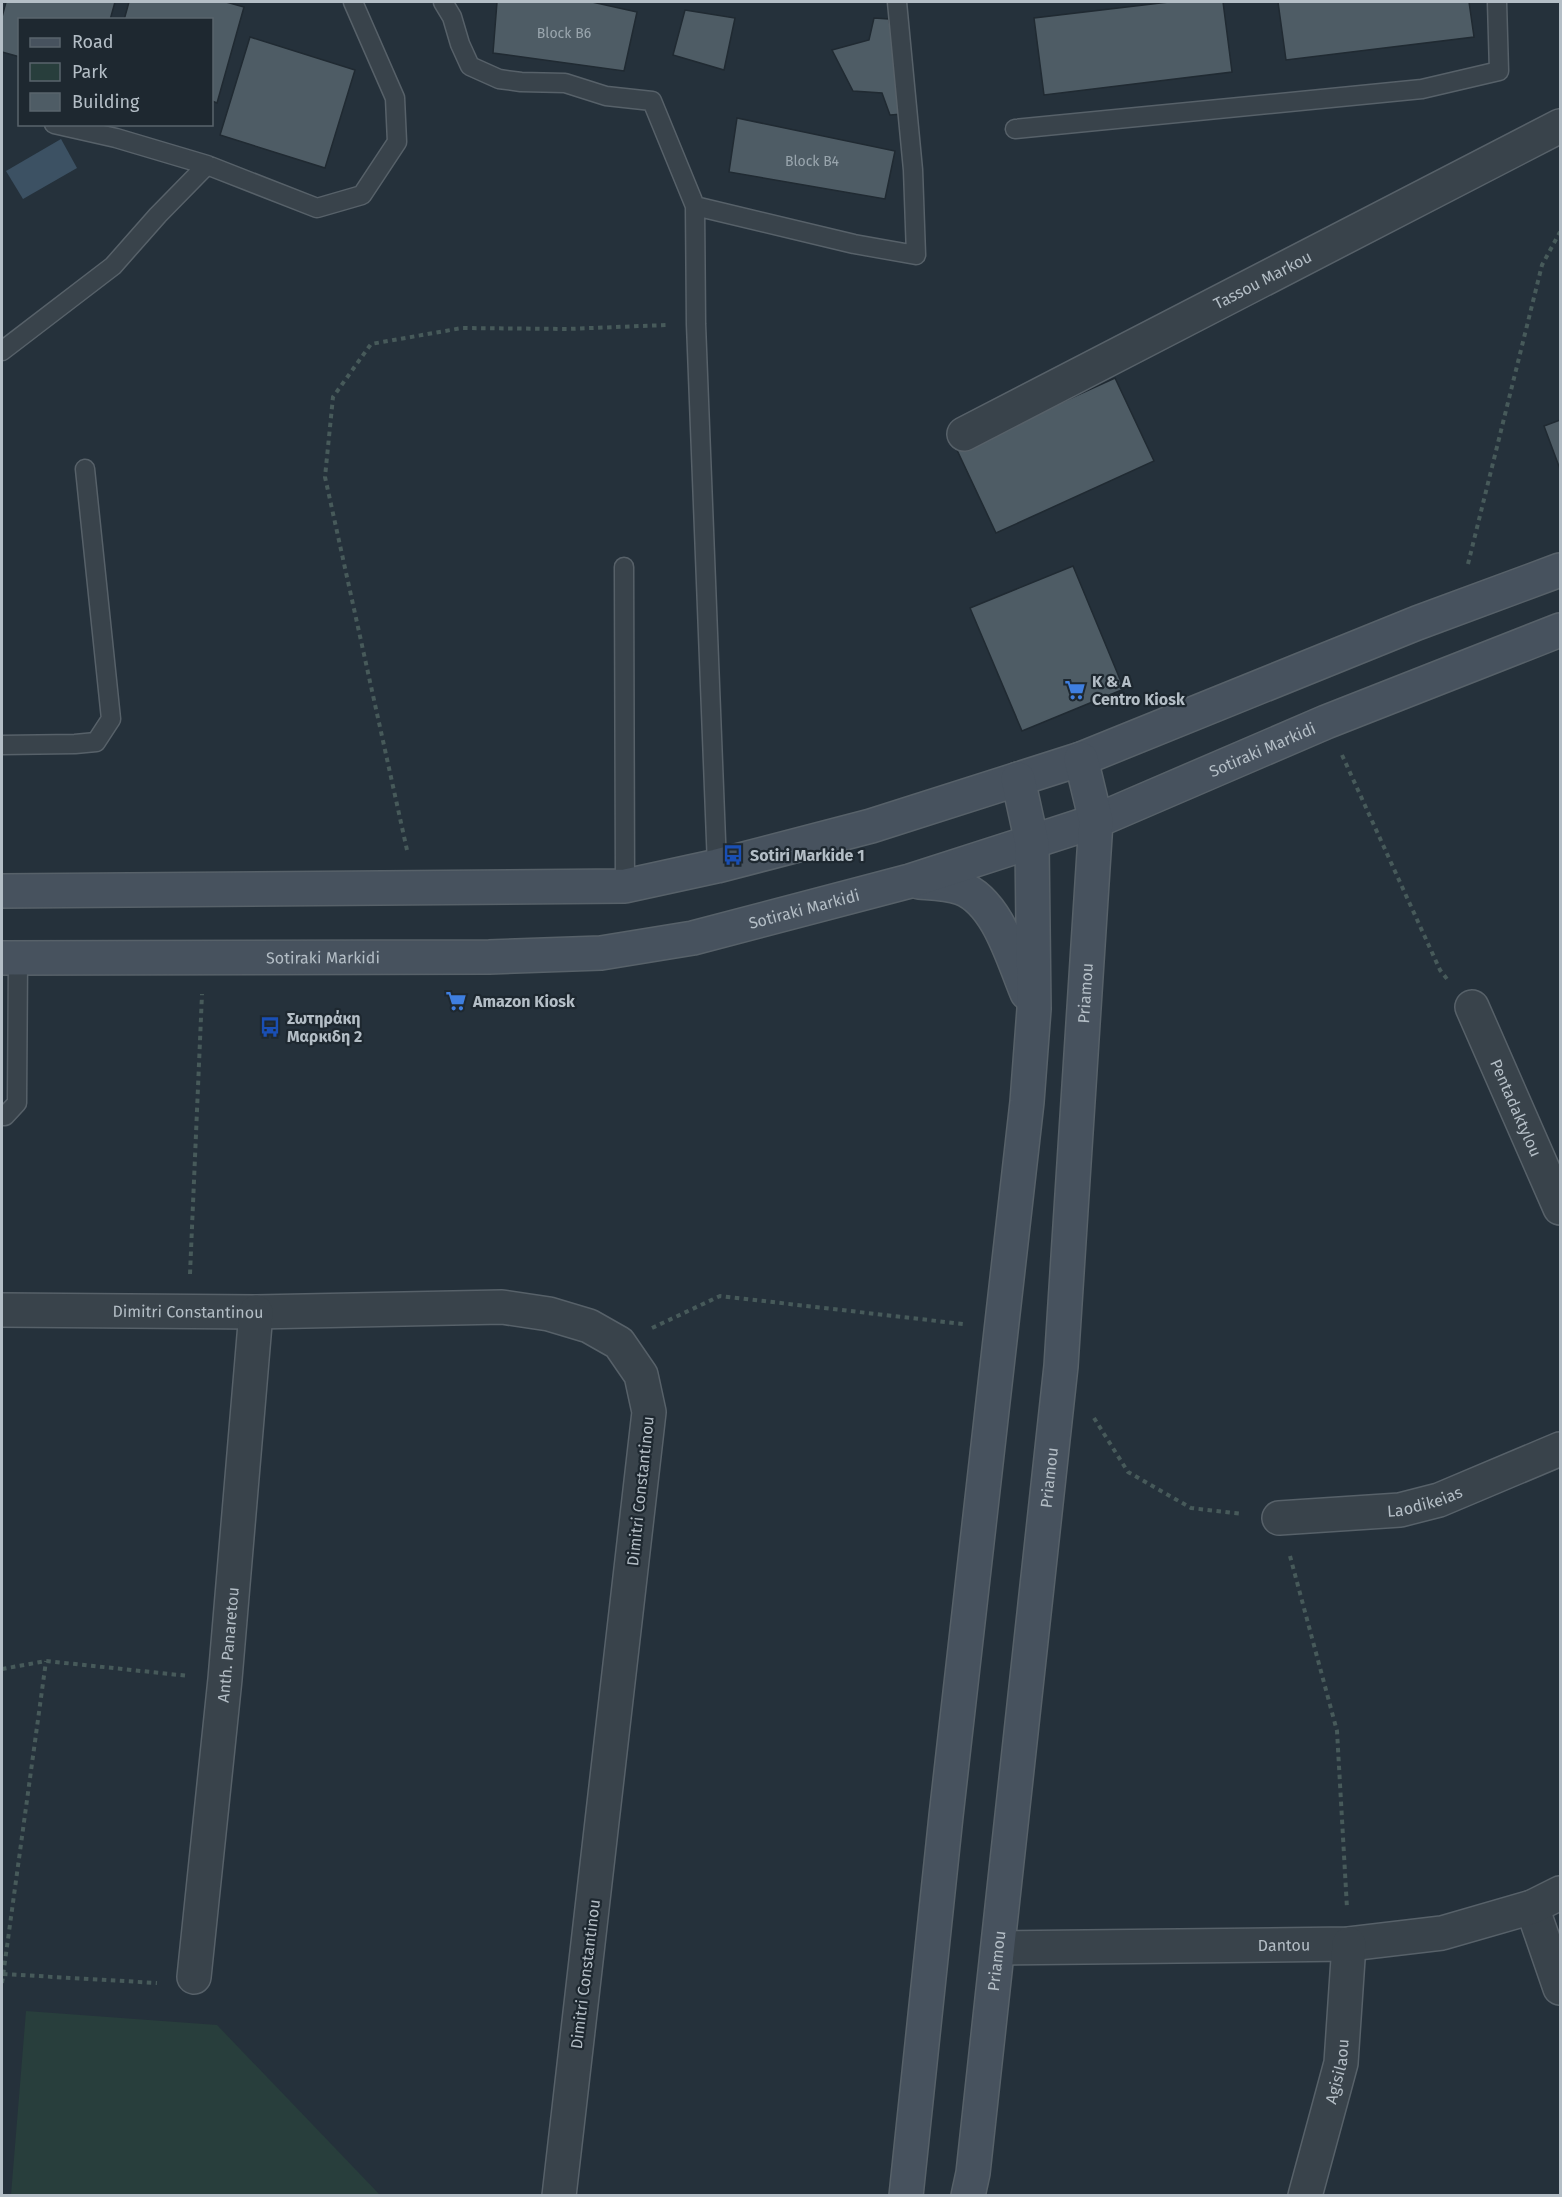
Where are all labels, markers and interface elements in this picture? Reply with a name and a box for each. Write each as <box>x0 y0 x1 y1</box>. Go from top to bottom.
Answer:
legend <box>18 18 213 126</box>
house number: Block B6 <box>537 25 591 42</box>
text: Road <box>72 31 114 53</box>
text: Park <box>72 61 108 83</box>
text: Building <box>72 91 140 113</box>
house number: Block B4 <box>785 153 840 170</box>
street label: Tassou Markou <box>1210 247 1315 313</box>
place label: K & A Centro Kiosk <box>1092 672 1185 709</box>
supermarket icon: K & A Centro Kiosk <box>1063 678 1087 702</box>
street label: Sotiraki Markidi <box>1206 719 1318 781</box>
bus stop icon: Sotiri Markide 1 <box>721 843 745 867</box>
place label: Sotiri Markide 1 <box>750 846 865 865</box>
street label: Sotiraki Markidi <box>747 886 862 933</box>
street label: Sotiraki Markidi <box>266 948 380 967</box>
street label: Priamou <box>1074 962 1097 1024</box>
supermarket icon: Amazon Kiosk <box>444 989 468 1013</box>
place label: Amazon Kiosk <box>472 992 575 1011</box>
place label: Σωτηράκη Μαρκιδη 2 <box>287 1009 362 1046</box>
bus stop icon: Σωτηράκη Μαρκιδη 2 <box>258 1015 282 1039</box>
street label: Pentadaktylou <box>1486 1056 1545 1160</box>
street label: Dimitri Constantinou <box>113 1302 264 1322</box>
street label: Dimitri Constantinou <box>623 1415 658 1567</box>
street label: Priamou <box>1037 1446 1062 1509</box>
street label: Laodikeias <box>1387 1482 1465 1521</box>
street label: Anth. Panaretou <box>214 1586 243 1703</box>
street label: Dimitri Constantinou <box>567 1898 604 2050</box>
street label: Priamou <box>984 1930 1009 1992</box>
street label: Dantou <box>1258 1935 1310 1955</box>
street label: Agisilaou <box>1321 2038 1353 2106</box>

